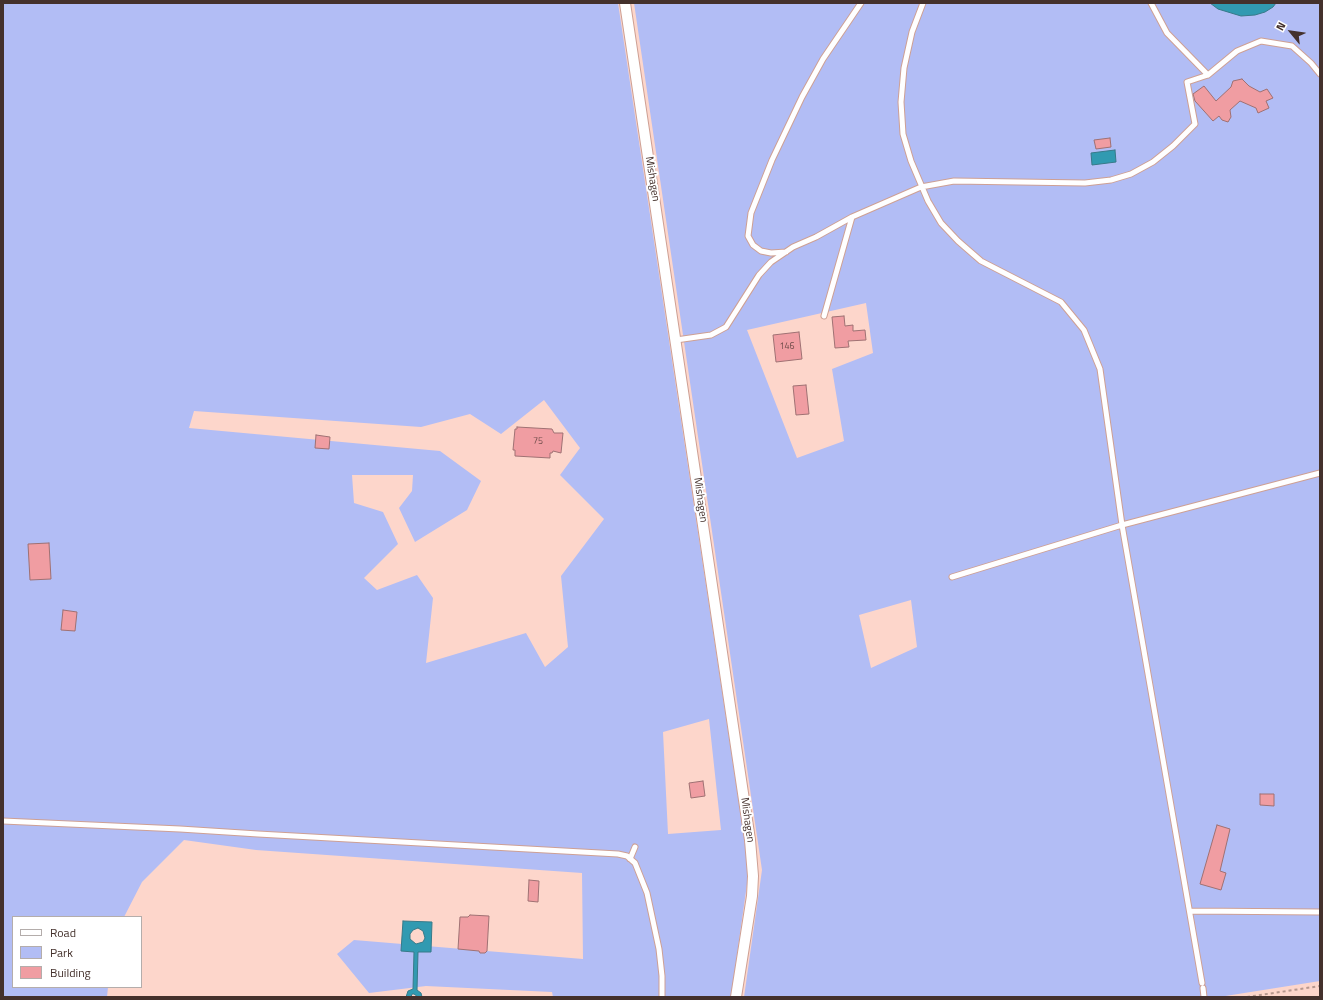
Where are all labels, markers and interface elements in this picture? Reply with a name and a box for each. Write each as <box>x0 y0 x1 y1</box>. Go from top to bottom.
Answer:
north arrow <box>1271 12 1311 52</box>
text: N <box>1272 19 1289 33</box>
street label: Mishagen <box>642 156 662 202</box>
house number: 146 <box>779 342 795 352</box>
house number: 75 <box>533 437 543 447</box>
street label: Mishagen <box>690 477 710 523</box>
street label: Mishagen <box>737 797 757 843</box>
legend <box>12 916 142 988</box>
text: Road <box>50 923 76 942</box>
text: Park <box>50 943 73 962</box>
text: Building <box>50 963 91 982</box>

